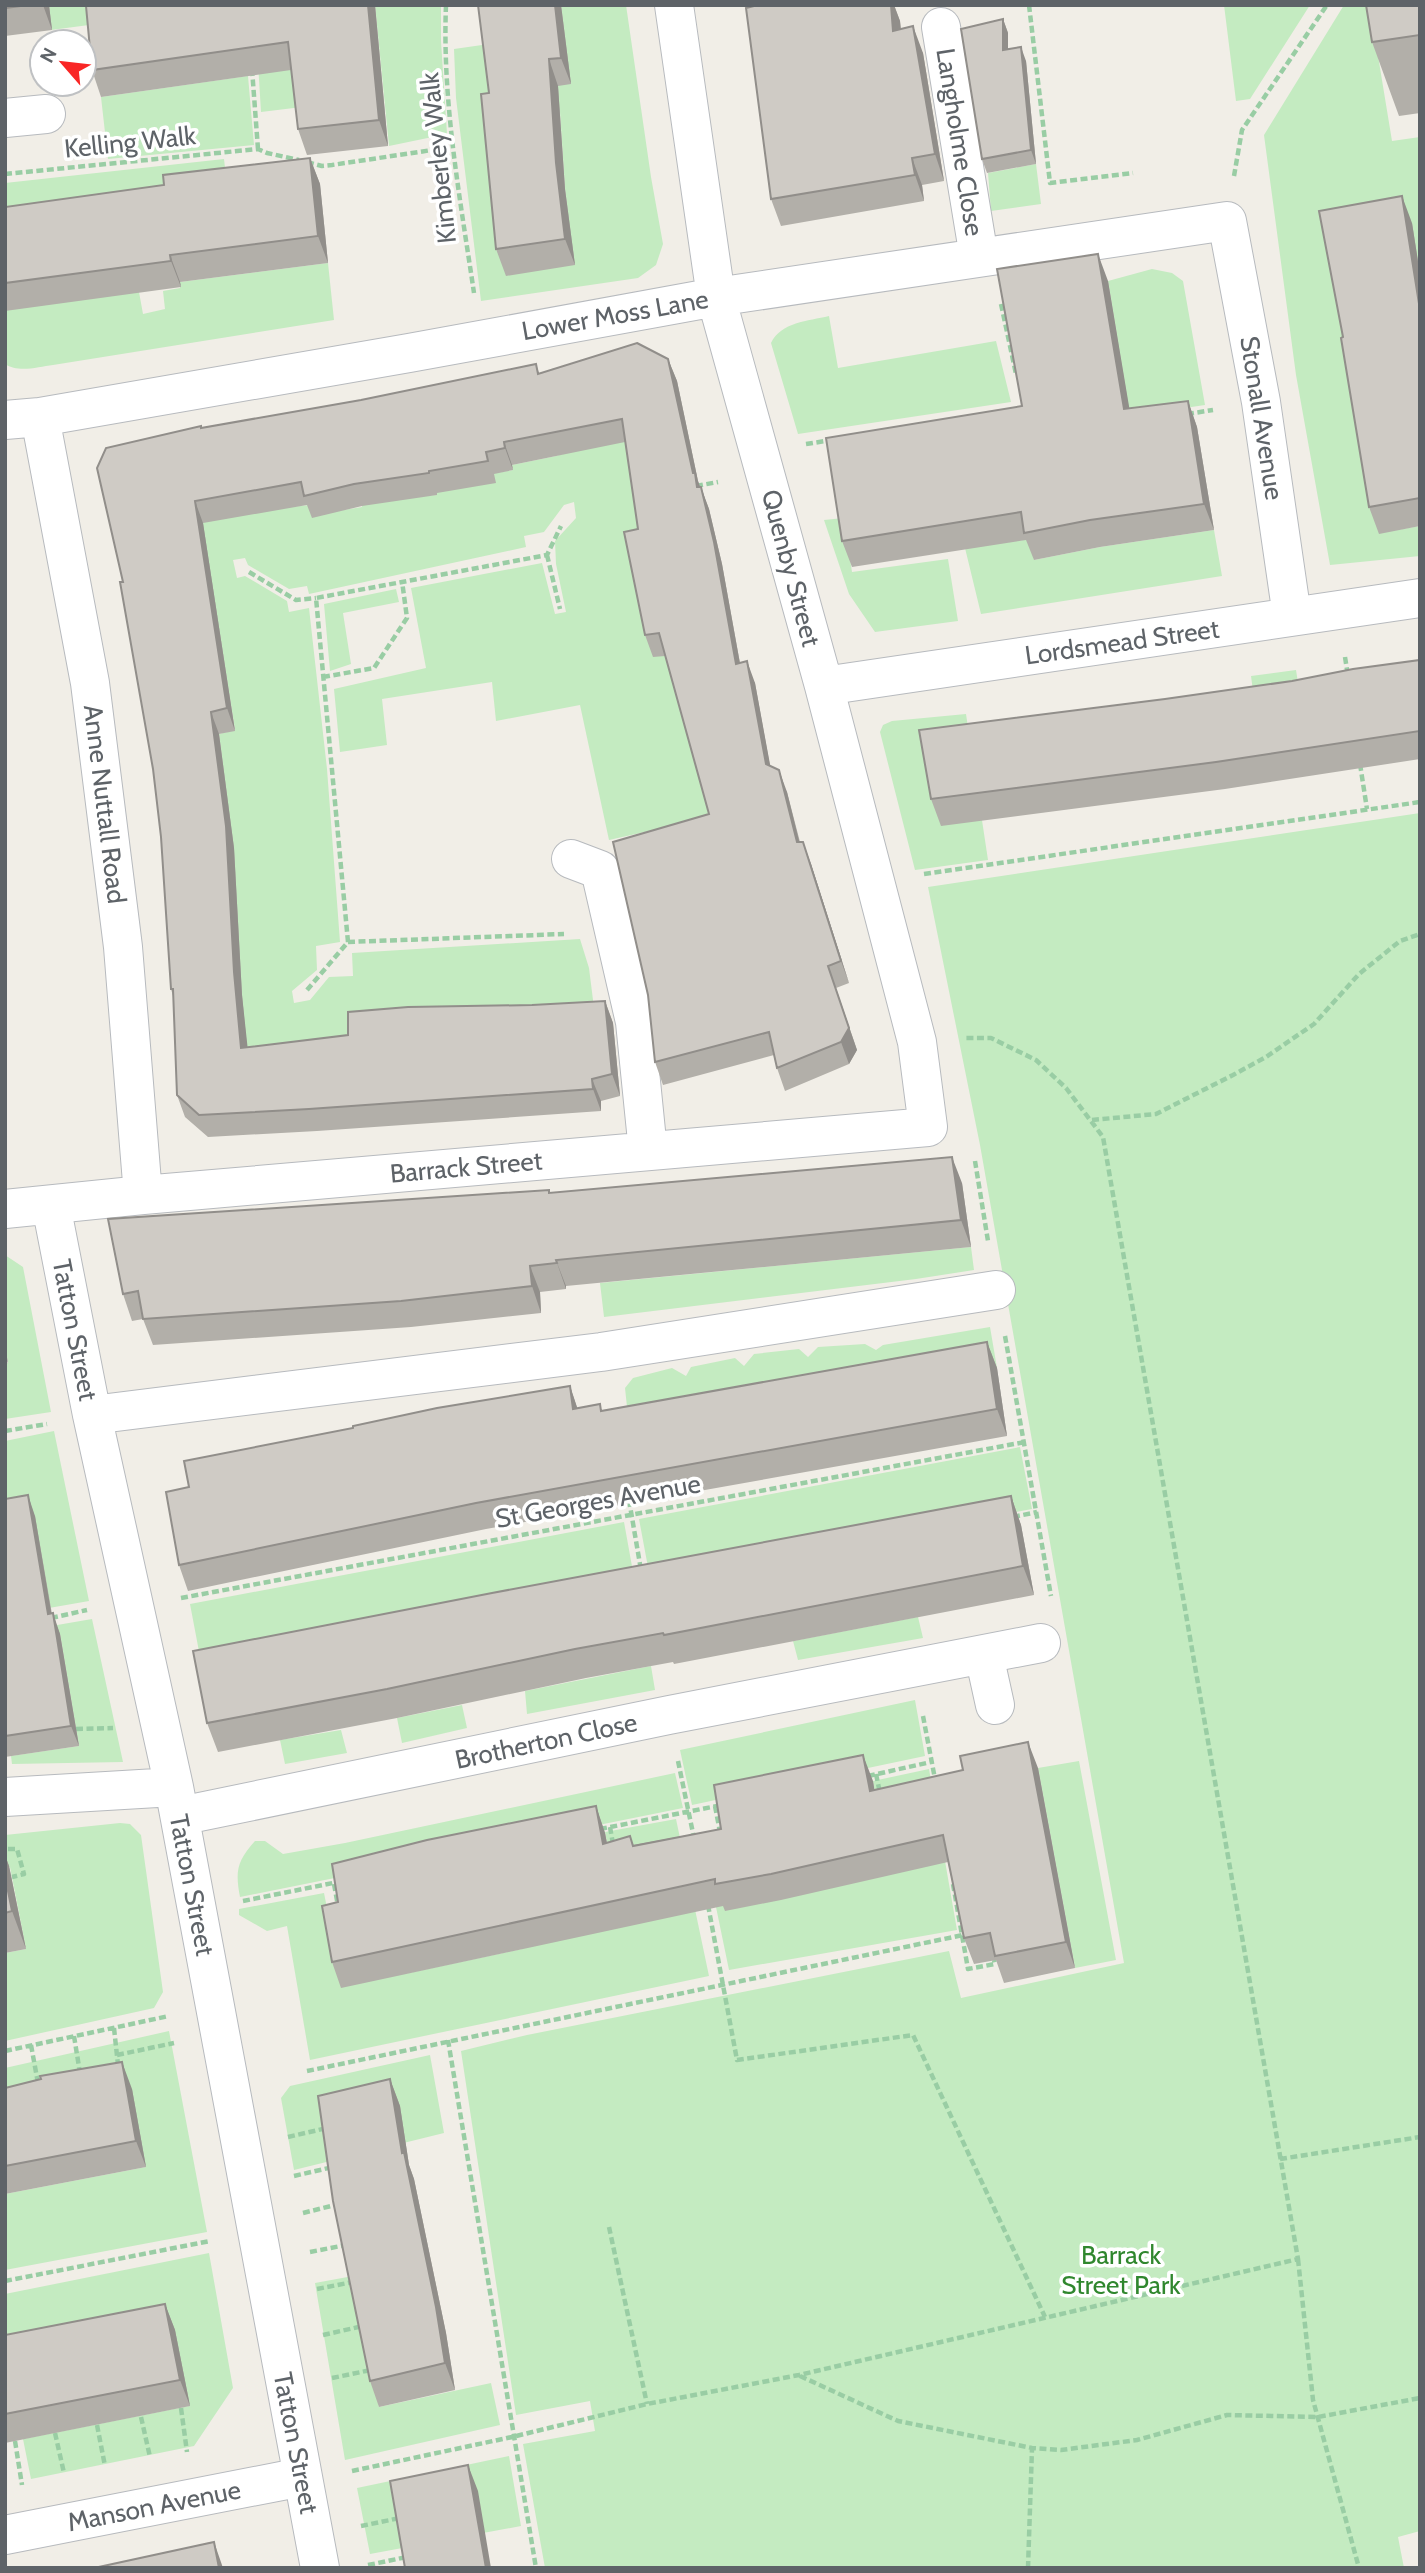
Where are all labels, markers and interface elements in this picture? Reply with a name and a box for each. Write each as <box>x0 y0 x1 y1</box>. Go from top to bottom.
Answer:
north arrow <box>28 28 98 98</box>
text: N <box>35 44 62 67</box>
street label: Langholme Close <box>929 46 991 238</box>
street label: Kimberley Walk <box>413 71 463 245</box>
street label: Kelling Walk <box>63 119 198 165</box>
street label: Lower Moss Lane <box>519 283 711 347</box>
street label: Stonall Avenue <box>1233 334 1291 502</box>
street label: Quenby Street <box>755 486 827 650</box>
street label: Lordsmead Street <box>1023 612 1221 671</box>
street label: Anne Nuttall Road <box>77 703 133 905</box>
street label: Barrack Street <box>388 1144 544 1190</box>
street label: Tatton Street <box>46 1257 104 1404</box>
street label: St Georges Avenue <box>493 1467 703 1535</box>
street label: Brotherton Close <box>452 1706 640 1776</box>
street label: Tatton Street <box>163 1812 221 1959</box>
park label: Barrack Street Park <box>1061 2239 1181 2301</box>
street label: Tatton Street <box>267 2370 325 2517</box>
street label: Manson Avenue <box>65 2474 243 2538</box>

